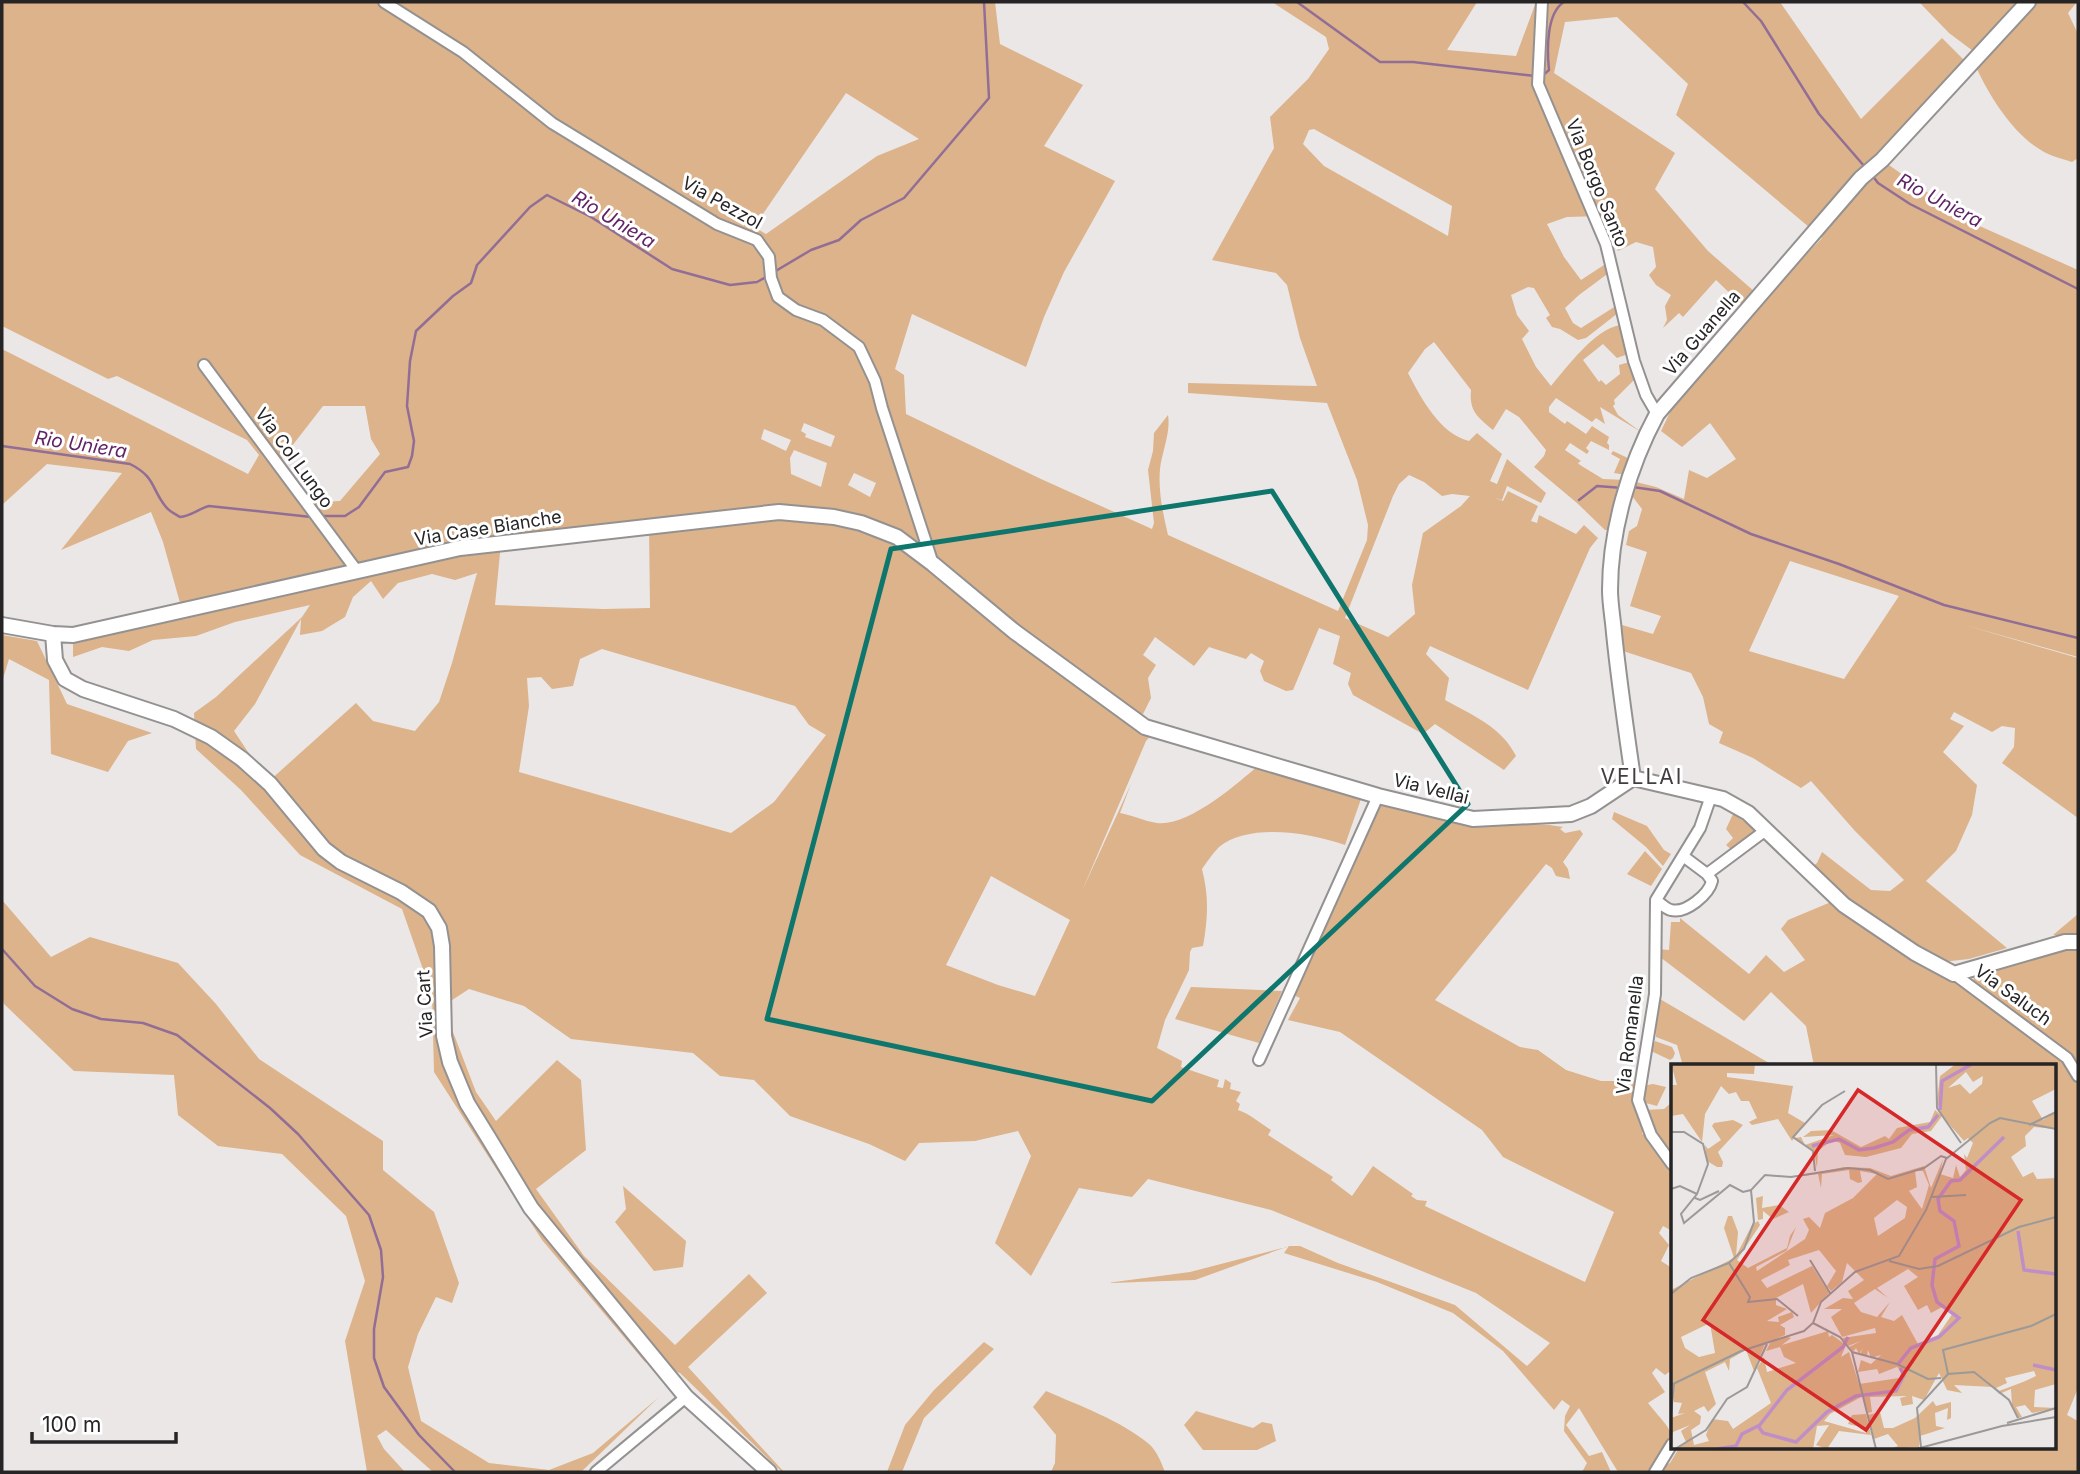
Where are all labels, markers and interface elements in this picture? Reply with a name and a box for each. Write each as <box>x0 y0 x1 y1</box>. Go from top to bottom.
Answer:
street label: Via Borgo Santo <box>1562 116 1633 250</box>
water label: Rio Uniera <box>1893 168 1987 233</box>
street label: Via Pezzol <box>679 172 766 233</box>
water label: Rio Uniera <box>568 186 660 253</box>
street label: Via Guanella <box>1659 286 1744 380</box>
street label: Via Col Lungo <box>251 404 338 512</box>
water label: Rio Uniera <box>33 426 129 463</box>
street label: Via Case Bianche <box>413 506 563 549</box>
district label: VELLAI <box>1601 764 1684 789</box>
street label: Via Vellai <box>1391 769 1471 808</box>
street label: Via Saluch <box>1971 960 2056 1029</box>
street label: Via Cart <box>412 969 437 1039</box>
street label: Via Romanella <box>1612 974 1647 1096</box>
inset map <box>1671 1064 2056 1450</box>
scale bar <box>32 1400 175 1444</box>
text: 100 m <box>42 1412 101 1437</box>

